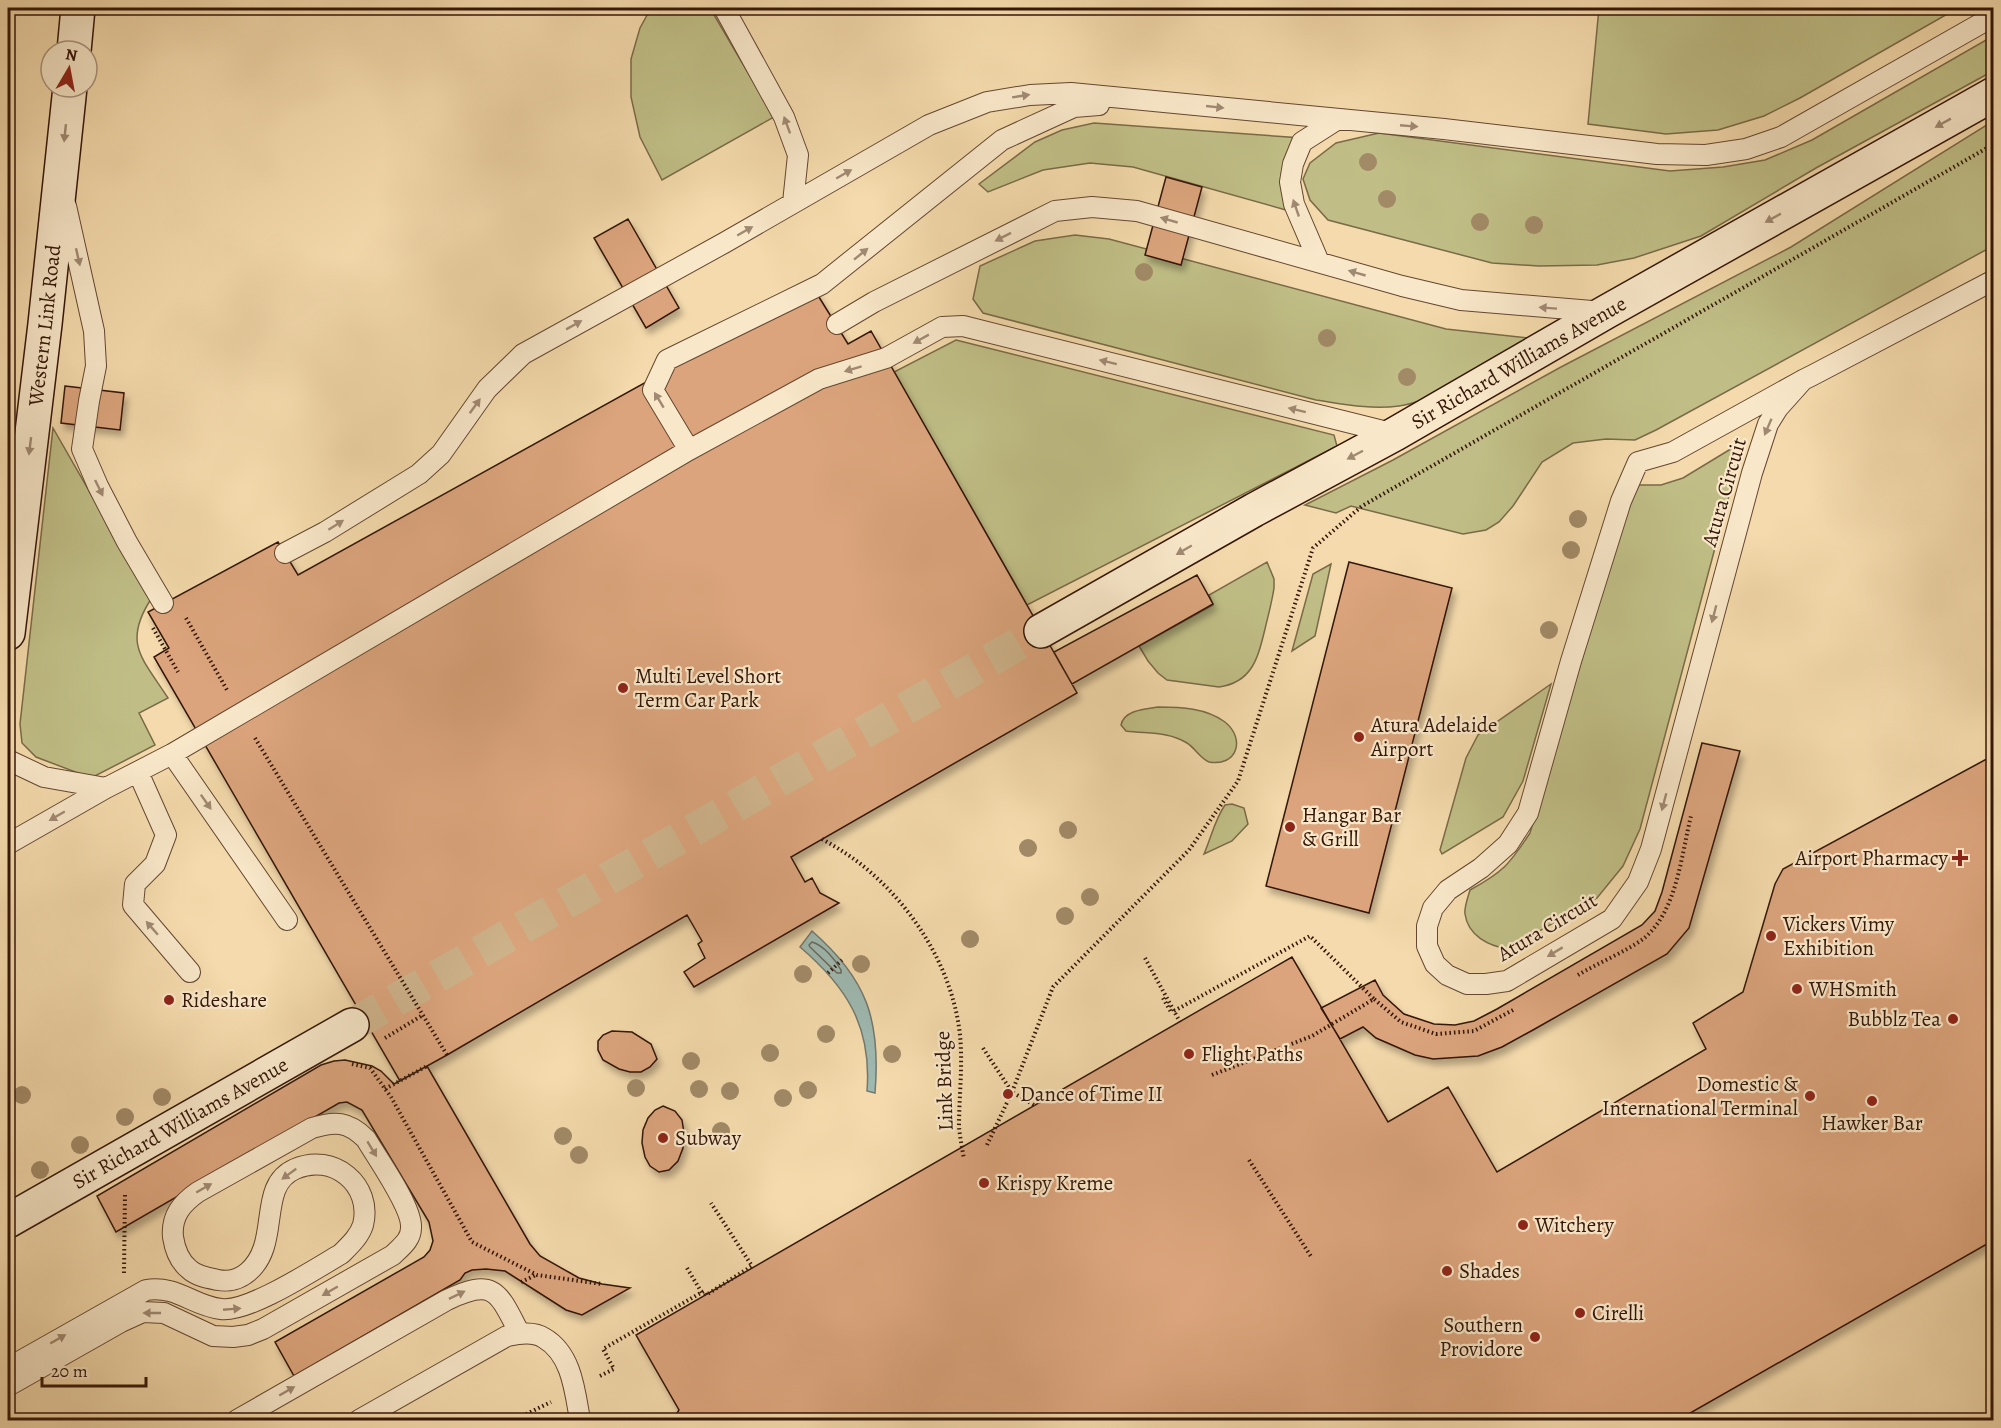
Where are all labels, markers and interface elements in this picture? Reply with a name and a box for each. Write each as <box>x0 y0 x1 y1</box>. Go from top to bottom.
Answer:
north arrow <box>39 39 99 99</box>
text: N <box>64 43 79 67</box>
one-way arrow <box>1012 92 1031 101</box>
one-way arrow <box>1206 102 1225 112</box>
one-way arrow <box>782 116 792 134</box>
one-way arrow <box>1934 118 1951 128</box>
one-way arrow <box>1400 121 1419 131</box>
one-way arrow <box>60 124 70 143</box>
one-way arrow <box>836 169 853 179</box>
one-way arrow <box>1291 199 1301 217</box>
one-way arrow <box>1764 213 1781 223</box>
one-way arrow <box>1160 215 1178 224</box>
one-way arrow <box>737 226 754 236</box>
one-way arrow <box>994 232 1011 242</box>
street label: Western Link Road <box>21 242 67 408</box>
one-way arrow <box>853 247 869 260</box>
one-way arrow <box>73 248 83 266</box>
one-way arrow <box>1347 268 1365 277</box>
street label: Sir Richard Williams Avenue <box>1406 289 1631 436</box>
one-way arrow <box>1538 303 1557 312</box>
one-way arrow <box>566 320 583 330</box>
one-way arrow <box>912 334 929 344</box>
one-way arrow <box>1099 357 1117 367</box>
one-way arrow <box>843 365 861 374</box>
one-way arrow <box>654 392 665 408</box>
one-way arrow <box>469 399 481 415</box>
one-way arrow <box>1288 404 1306 414</box>
one-way arrow <box>1763 418 1773 436</box>
street label: Atura Circuit <box>1695 434 1753 551</box>
one-way arrow <box>26 437 35 456</box>
one-way arrow <box>1346 450 1363 460</box>
one-way arrow <box>94 479 103 496</box>
one-way arrow <box>328 520 344 531</box>
one-way arrow <box>1176 544 1192 555</box>
one-way arrow <box>1709 605 1719 623</box>
place label: Multi Level Short Term Car Park <box>635 662 781 714</box>
marker: Multi Level Short Term Car Park <box>616 681 630 695</box>
place label: Atura Adelaide Airport <box>1370 711 1497 763</box>
marker: Atura Adelaide Airport <box>1352 730 1366 744</box>
one-way arrow <box>1659 793 1668 811</box>
one-way arrow <box>200 794 211 810</box>
place label: Hangar Bar & Grill <box>1302 801 1401 853</box>
one-way arrow <box>48 811 65 821</box>
marker: Hangar Bar & Grill <box>1283 820 1297 834</box>
place label: Airport Pharmacy <box>1794 844 1949 872</box>
marker: Airport Pharmacy <box>1953 851 1967 865</box>
street label: Atura Circuit <box>1491 886 1602 968</box>
place label: Vickers Vimy Exhibition <box>1782 910 1895 962</box>
one-way arrow <box>146 921 159 936</box>
marker: Vickers Vimy Exhibition <box>1764 929 1778 943</box>
one-way arrow <box>1547 947 1563 958</box>
place label: WHSmith <box>1808 975 1897 1003</box>
marker: WHSmith <box>1790 982 1804 996</box>
place label: Rideshare <box>181 986 267 1014</box>
marker: Rideshare <box>162 993 176 1007</box>
place label: Bubblz Tea <box>1847 1005 1941 1033</box>
marker: Bubblz Tea <box>1946 1012 1960 1026</box>
street label: Link Bridge <box>928 1030 960 1132</box>
place label: Flight Paths <box>1201 1040 1303 1068</box>
marker: Flight Paths <box>1182 1047 1196 1061</box>
street label: Sir Richard Williams Avenue <box>67 1050 293 1196</box>
place label: Domestic & International Terminal <box>1602 1070 1798 1122</box>
place label: Dance of Time II <box>1020 1080 1163 1108</box>
marker: Dance of Time II <box>1001 1087 1015 1101</box>
marker: Domestic & International Terminal <box>1803 1089 1817 1103</box>
marker: Hawker Bar <box>1865 1094 1879 1108</box>
place label: Hawker Bar <box>1821 1109 1923 1137</box>
place label: Subway <box>675 1124 742 1152</box>
marker: Subway <box>656 1131 670 1145</box>
one-way arrow <box>366 1141 377 1157</box>
one-way arrow <box>281 1168 297 1180</box>
place label: Krispy Kreme <box>996 1169 1113 1197</box>
marker: Krispy Kreme <box>977 1176 991 1190</box>
one-way arrow <box>196 1183 212 1194</box>
place label: Witchery <box>1534 1211 1614 1239</box>
marker: Witchery <box>1516 1218 1530 1232</box>
place label: Shades <box>1459 1257 1520 1285</box>
marker: Shades <box>1440 1264 1454 1278</box>
one-way arrow <box>322 1285 338 1296</box>
one-way arrow <box>448 1290 465 1299</box>
place label: Cirelli <box>1592 1299 1644 1327</box>
one-way arrow <box>222 1304 241 1313</box>
marker: Cirelli <box>1573 1306 1587 1320</box>
one-way arrow <box>143 1308 162 1318</box>
place label: Southern Providore <box>1439 1311 1523 1363</box>
marker: Southern Providore <box>1528 1330 1542 1344</box>
one-way arrow <box>50 1333 66 1344</box>
scale bar <box>42 1350 146 1388</box>
text: 20 m <box>51 1359 88 1383</box>
one-way arrow <box>279 1386 295 1397</box>

